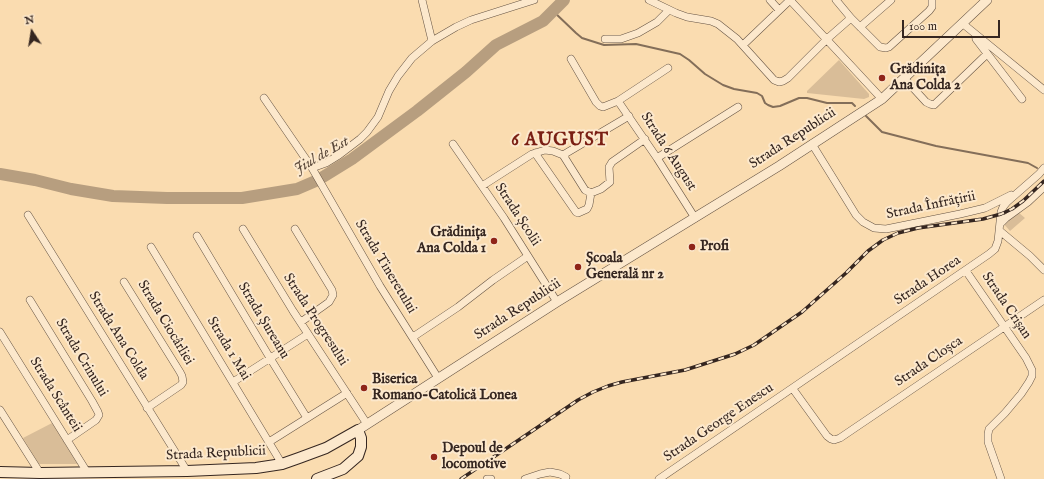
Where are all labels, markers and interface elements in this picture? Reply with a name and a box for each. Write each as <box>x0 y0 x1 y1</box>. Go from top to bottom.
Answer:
north arrow <box>12 12 52 52</box>
text: N <box>23 12 36 28</box>
scale bar <box>904 12 1002 38</box>
text: 100 m <box>909 19 937 34</box>
place label: Grădinița Ana Colda 2 <box>890 62 960 94</box>
marker: Grădinița Ana Colda 2 <box>877 73 887 83</box>
street label: Strada Republicii <box>747 105 839 173</box>
street label: Strada 6 August <box>636 110 700 194</box>
district label: 6 AUGUST <box>511 130 609 152</box>
water label: Jiul de Est <box>291 133 353 179</box>
street label: Strada Școlii <box>490 180 544 250</box>
street label: Strada Înfrățirii <box>885 188 977 224</box>
street label: Strada Tineretului <box>351 217 419 317</box>
place label: Grădinița Ana Colda 1 <box>417 225 486 258</box>
marker: Grădinița Ana Colda 1 <box>489 236 499 246</box>
place label: Profi <box>700 239 729 255</box>
marker: Profi <box>687 242 697 252</box>
place label: Școala Generală nr 2 <box>586 251 664 284</box>
street label: Strada Horea <box>892 253 964 309</box>
marker: Școala Generală nr 2 <box>573 262 583 272</box>
street label: Strada Crișan <box>978 269 1034 343</box>
street label: Strada Progresului <box>279 271 351 369</box>
street label: Strada Republicii <box>472 276 564 344</box>
street label: Strada Ciocârliei <box>133 278 197 368</box>
street label: Strada Șureanu <box>234 280 292 362</box>
street label: Strada Ana Colda <box>84 289 152 383</box>
street label: Strada 1 Mai <box>203 314 253 384</box>
street label: Strada Crinului <box>51 316 111 400</box>
street label: Strada Cloșca <box>892 333 966 391</box>
street label: Strada Scânteii <box>25 354 85 436</box>
place label: Biserica Romano-Catolică Lonea <box>372 372 517 404</box>
street label: Strada George Enescu <box>661 380 777 466</box>
marker: Biserica Romano-Catolică Lonea <box>359 383 369 393</box>
place label: Depoul de locomotive <box>442 441 506 474</box>
street label: Strada Republicii <box>166 443 266 465</box>
marker: Depoul de locomotive <box>429 452 439 462</box>

